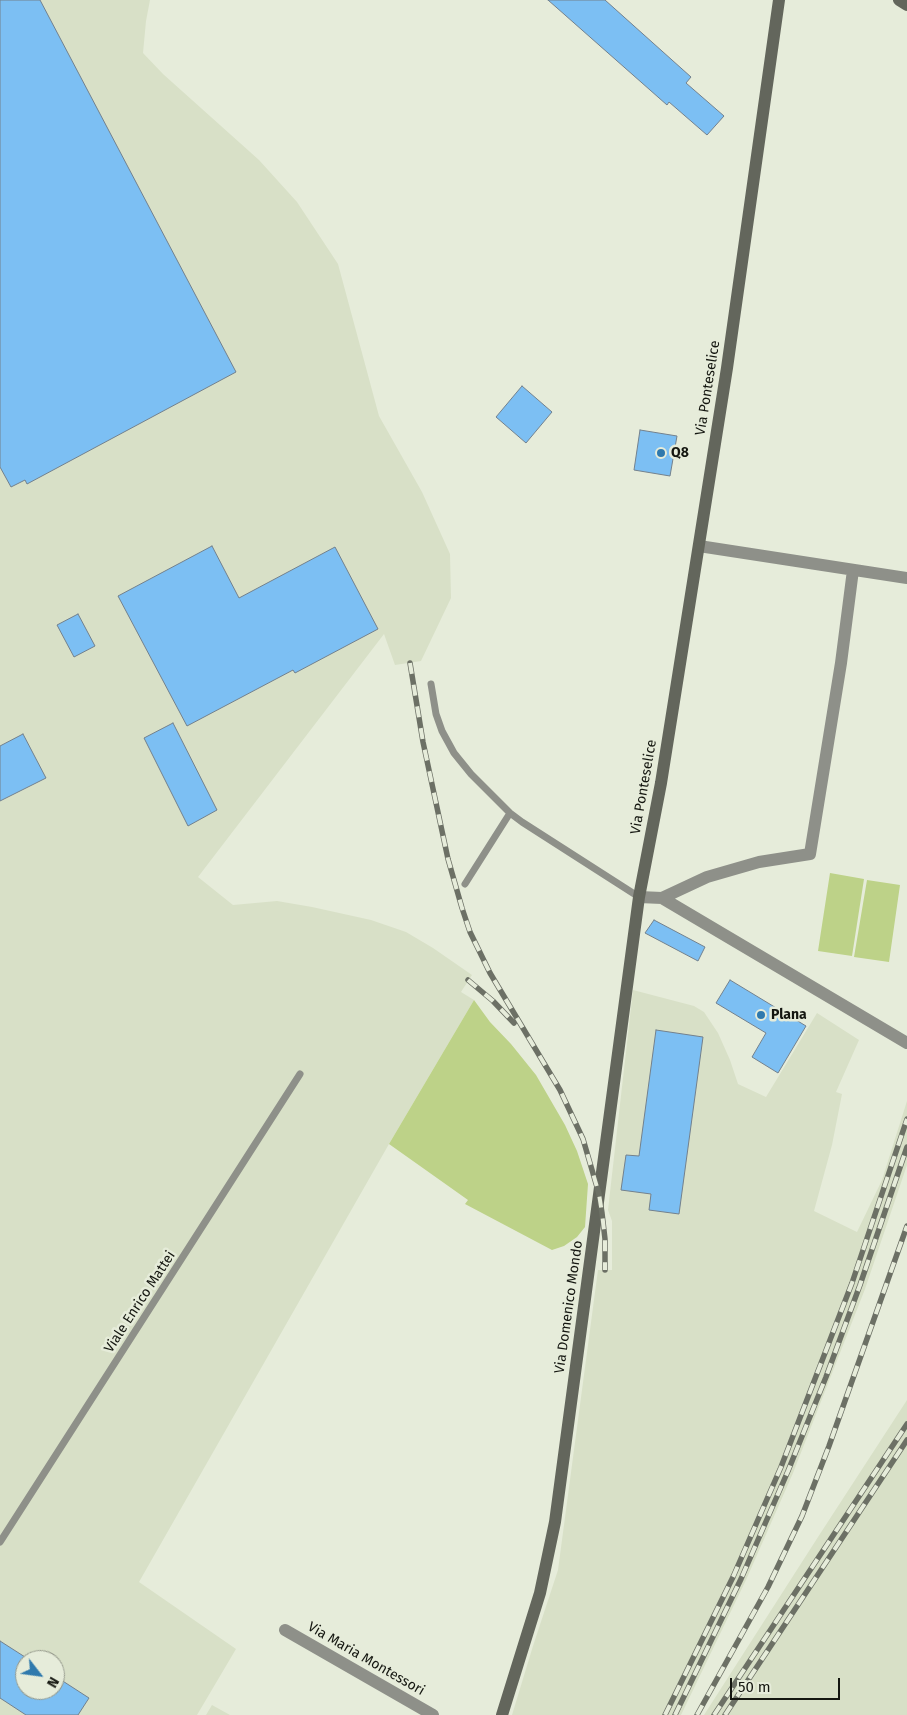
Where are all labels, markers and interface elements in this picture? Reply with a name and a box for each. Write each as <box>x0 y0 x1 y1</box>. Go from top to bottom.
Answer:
street label: Via Ponteselice <box>692 339 724 437</box>
place label: Q8 <box>671 445 689 461</box>
marker: Q8 <box>655 447 667 459</box>
street label: Via Ponteselice <box>627 738 661 836</box>
place label: Plana <box>771 1007 807 1023</box>
marker: Plana <box>755 1009 767 1021</box>
street label: Via Domenico Mondo <box>551 1239 587 1375</box>
street label: Viale Enrico Mattei <box>101 1248 179 1356</box>
street label: Via Maria Montessori <box>304 1619 428 1699</box>
north arrow <box>15 1650 65 1700</box>
scale bar <box>732 1668 842 1700</box>
text: N <box>43 1674 62 1691</box>
text: 50 m <box>738 1678 771 1696</box>

